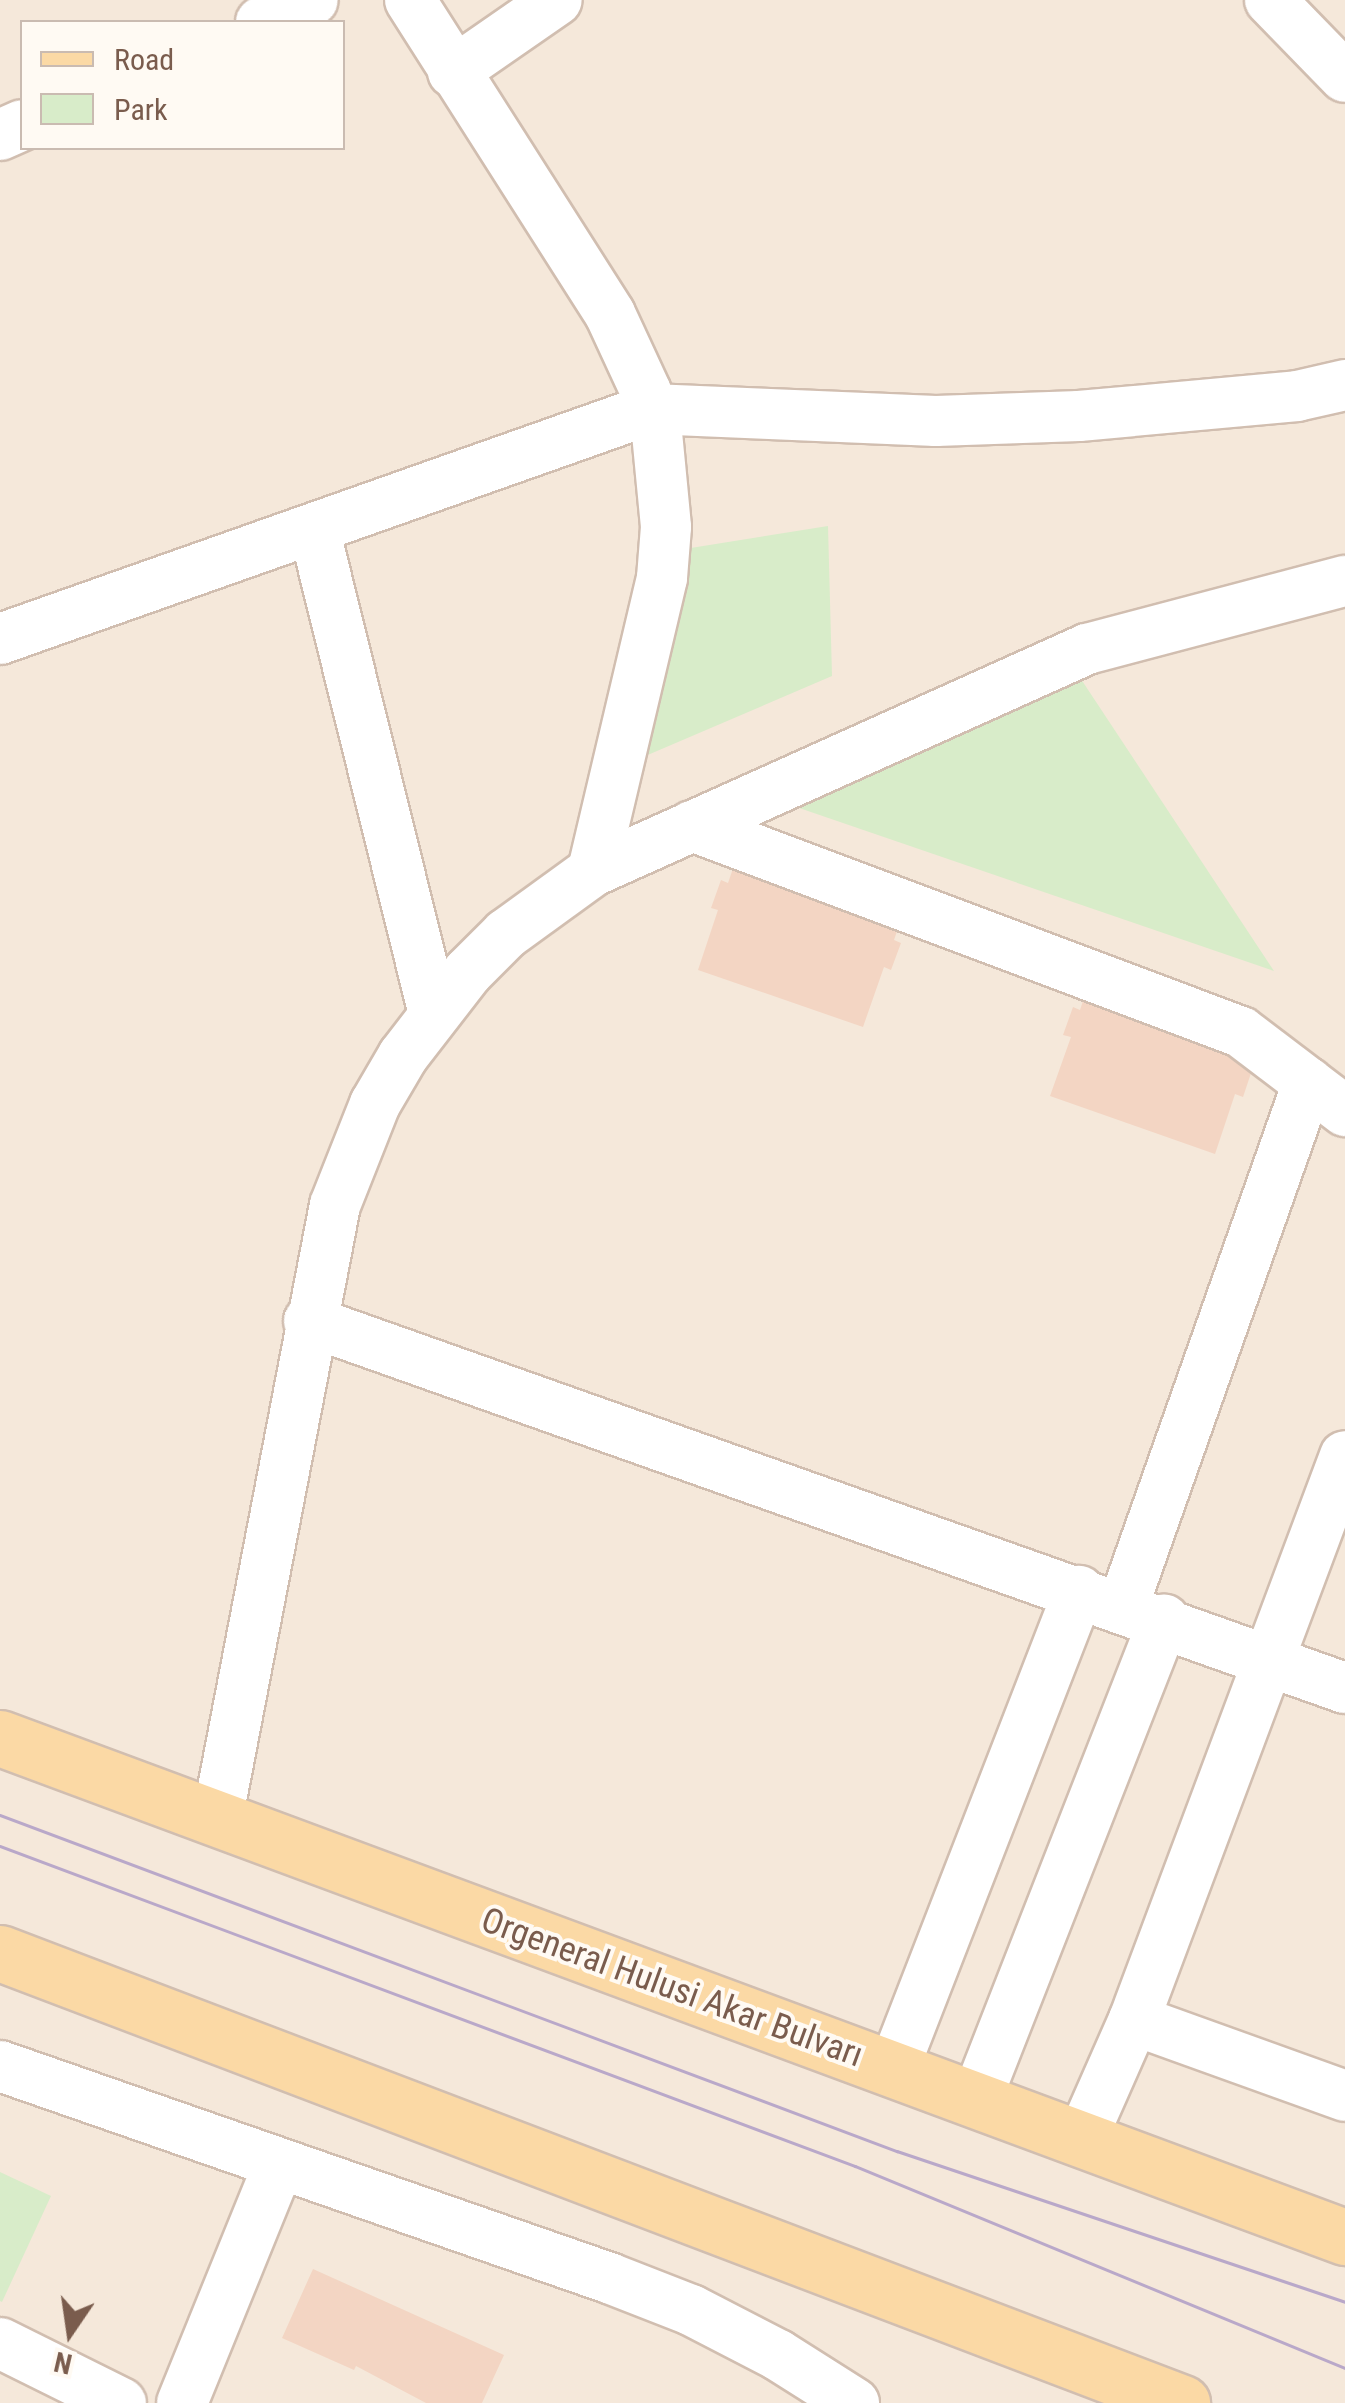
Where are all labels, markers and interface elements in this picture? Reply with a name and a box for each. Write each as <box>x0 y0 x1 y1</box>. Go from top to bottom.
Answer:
legend <box>20 20 345 150</box>
text: Road <box>114 42 174 77</box>
text: Park <box>114 92 168 127</box>
street label: Orgeneral Hulusi Akar Bulvarı <box>476 1899 868 2077</box>
north arrow <box>20 2283 120 2383</box>
text: N <box>51 2345 75 2381</box>

